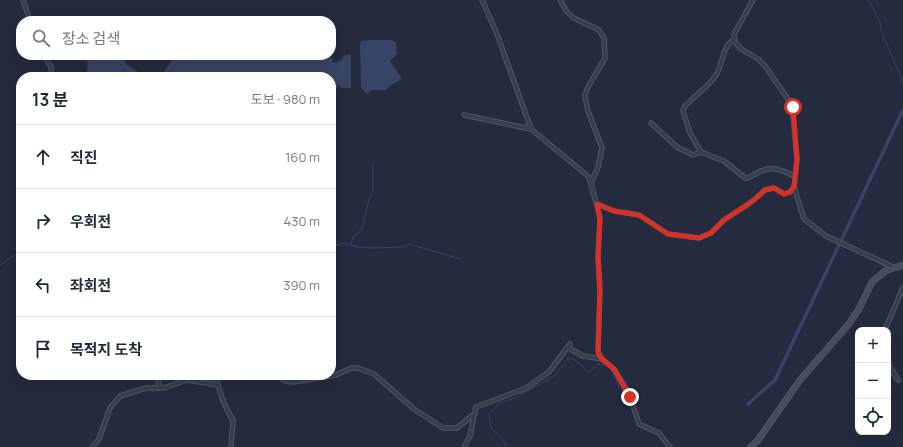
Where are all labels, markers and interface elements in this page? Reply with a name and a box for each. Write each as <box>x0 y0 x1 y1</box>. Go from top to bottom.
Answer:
search box <box>16 16 336 60</box>
icon: search <box>30 27 52 49</box>
text: 장소 검색 <box>62 28 120 49</box>
text: 13 분 <box>32 88 68 111</box>
text: 도보 · 980 m <box>251 90 320 108</box>
route start <box>784 98 802 116</box>
icon: ahead <box>32 146 54 168</box>
text: 직진 <box>70 147 98 168</box>
text: 160 m <box>285 148 320 166</box>
icon: right <box>32 210 54 232</box>
text: 우회전 <box>70 211 111 232</box>
text: 430 m <box>284 212 320 230</box>
icon: left <box>32 274 54 296</box>
text: 좌회전 <box>70 275 111 296</box>
text: 390 m <box>283 276 320 294</box>
map controls <box>855 327 891 435</box>
button: + <box>855 327 891 363</box>
icon: arrive <box>32 338 54 360</box>
text: 목적지 도착 <box>70 339 142 360</box>
button: − <box>855 363 891 399</box>
route end <box>621 388 639 406</box>
button: locate <box>855 399 891 435</box>

